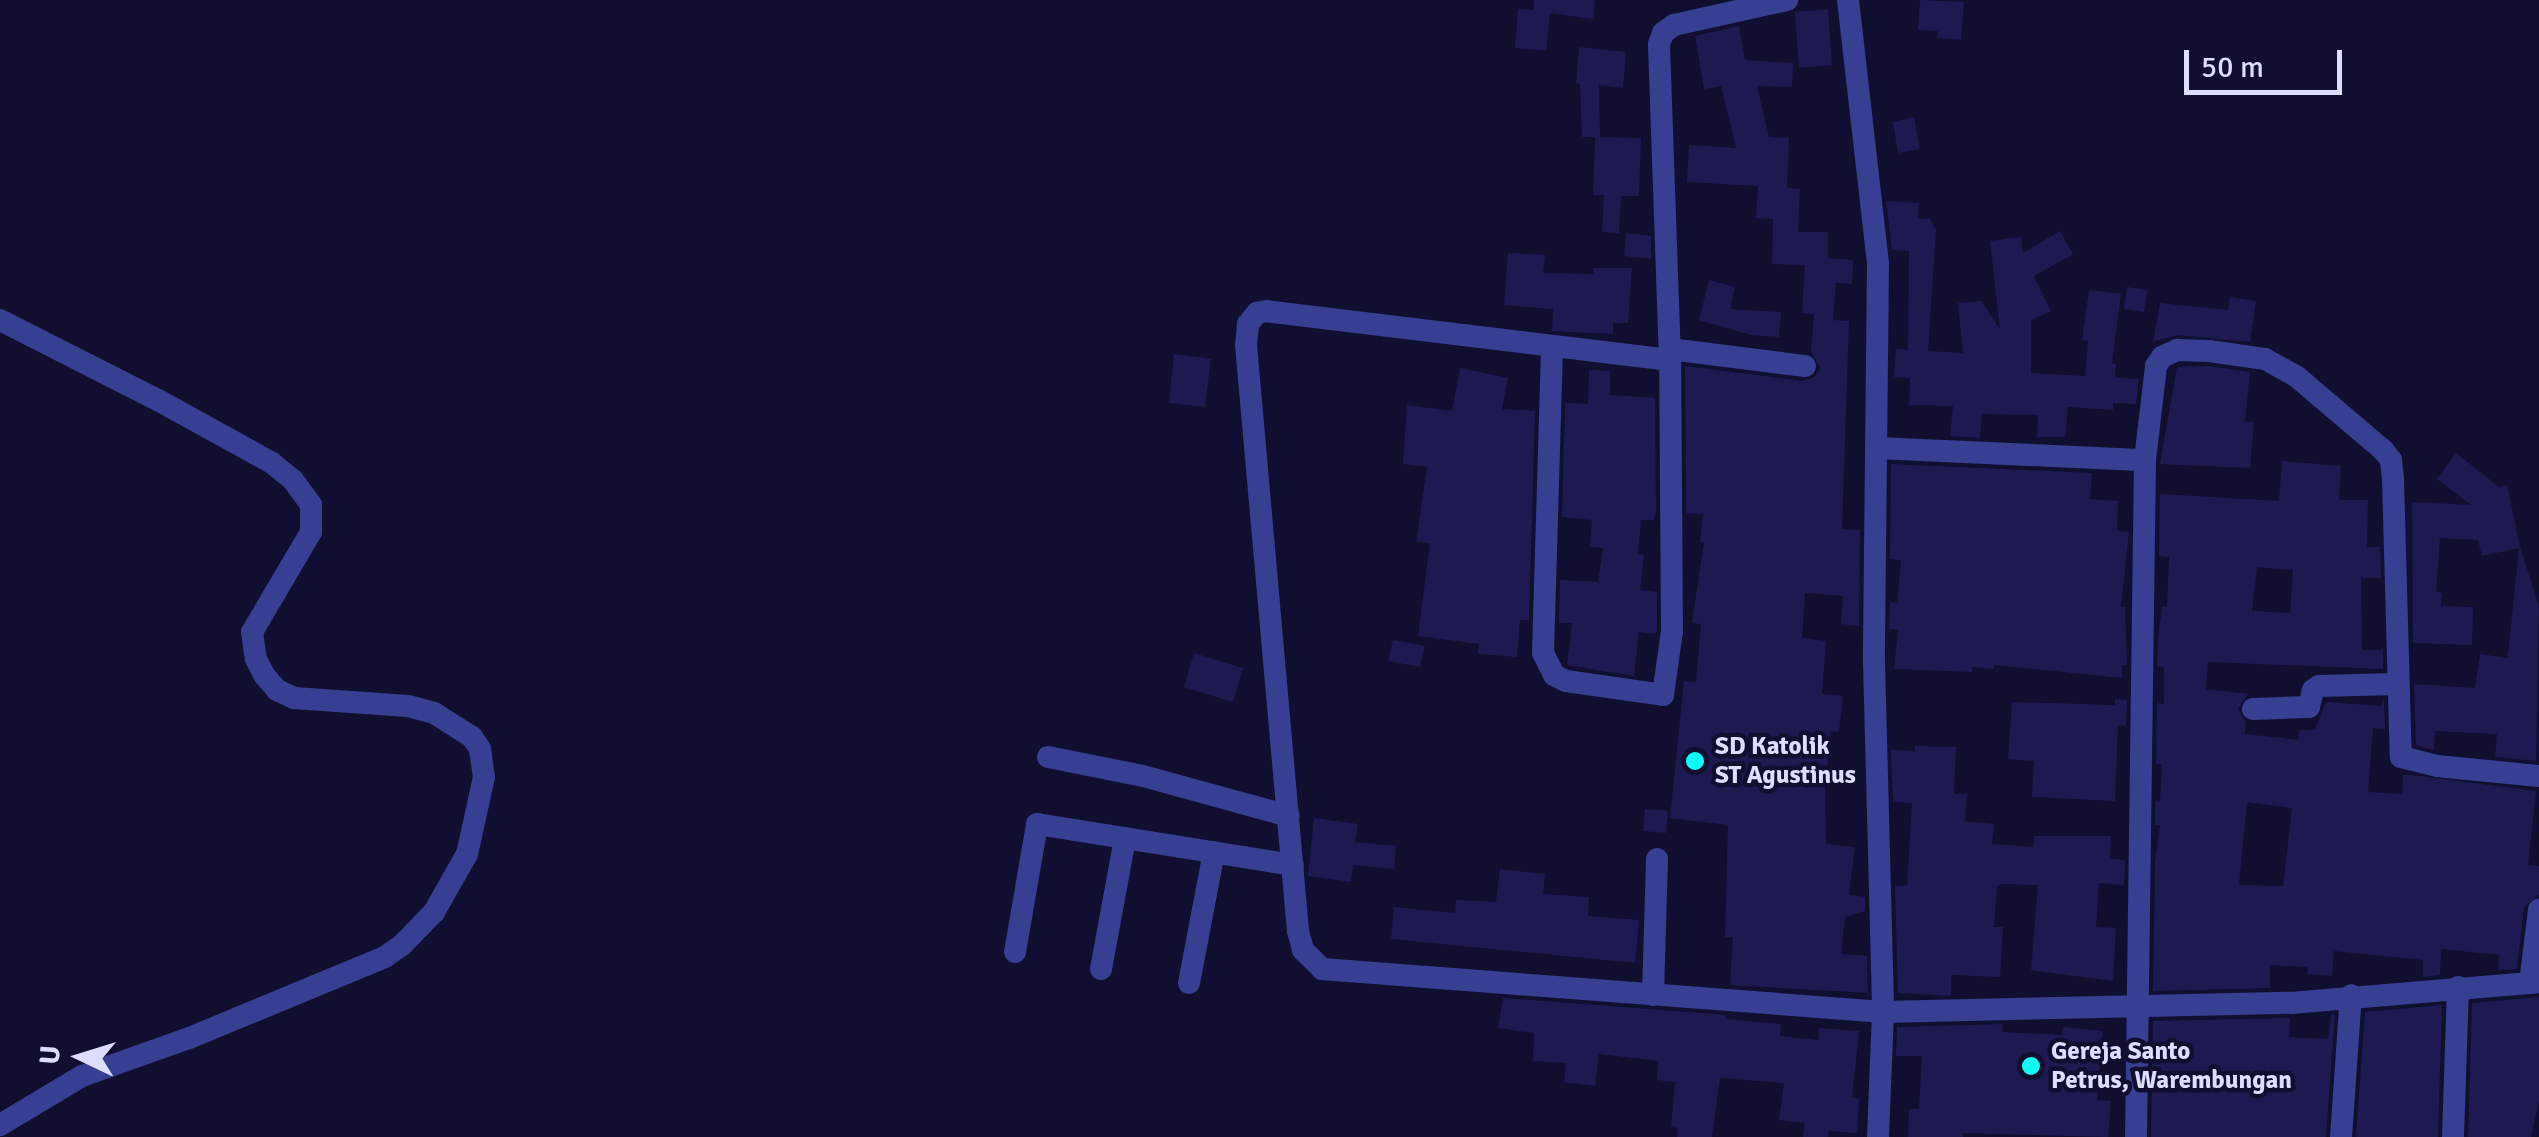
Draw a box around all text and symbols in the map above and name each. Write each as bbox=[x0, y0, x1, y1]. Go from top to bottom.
scale bar bbox=[2189, 30, 2346, 92]
text: 50 m bbox=[2201, 49, 2264, 86]
place label: SD Katolik ST Agustinus bbox=[1715, 732, 1856, 791]
marker: SD Katolik ST Agustinus bbox=[1684, 750, 1706, 772]
north arrow bbox=[30, 1007, 130, 1107]
place label: Gereja Santo Petrus, Warembungan bbox=[2051, 1037, 2292, 1096]
text: U bbox=[32, 1044, 68, 1066]
marker: Gereja Santo Petrus, Warembungan bbox=[2020, 1055, 2042, 1077]

